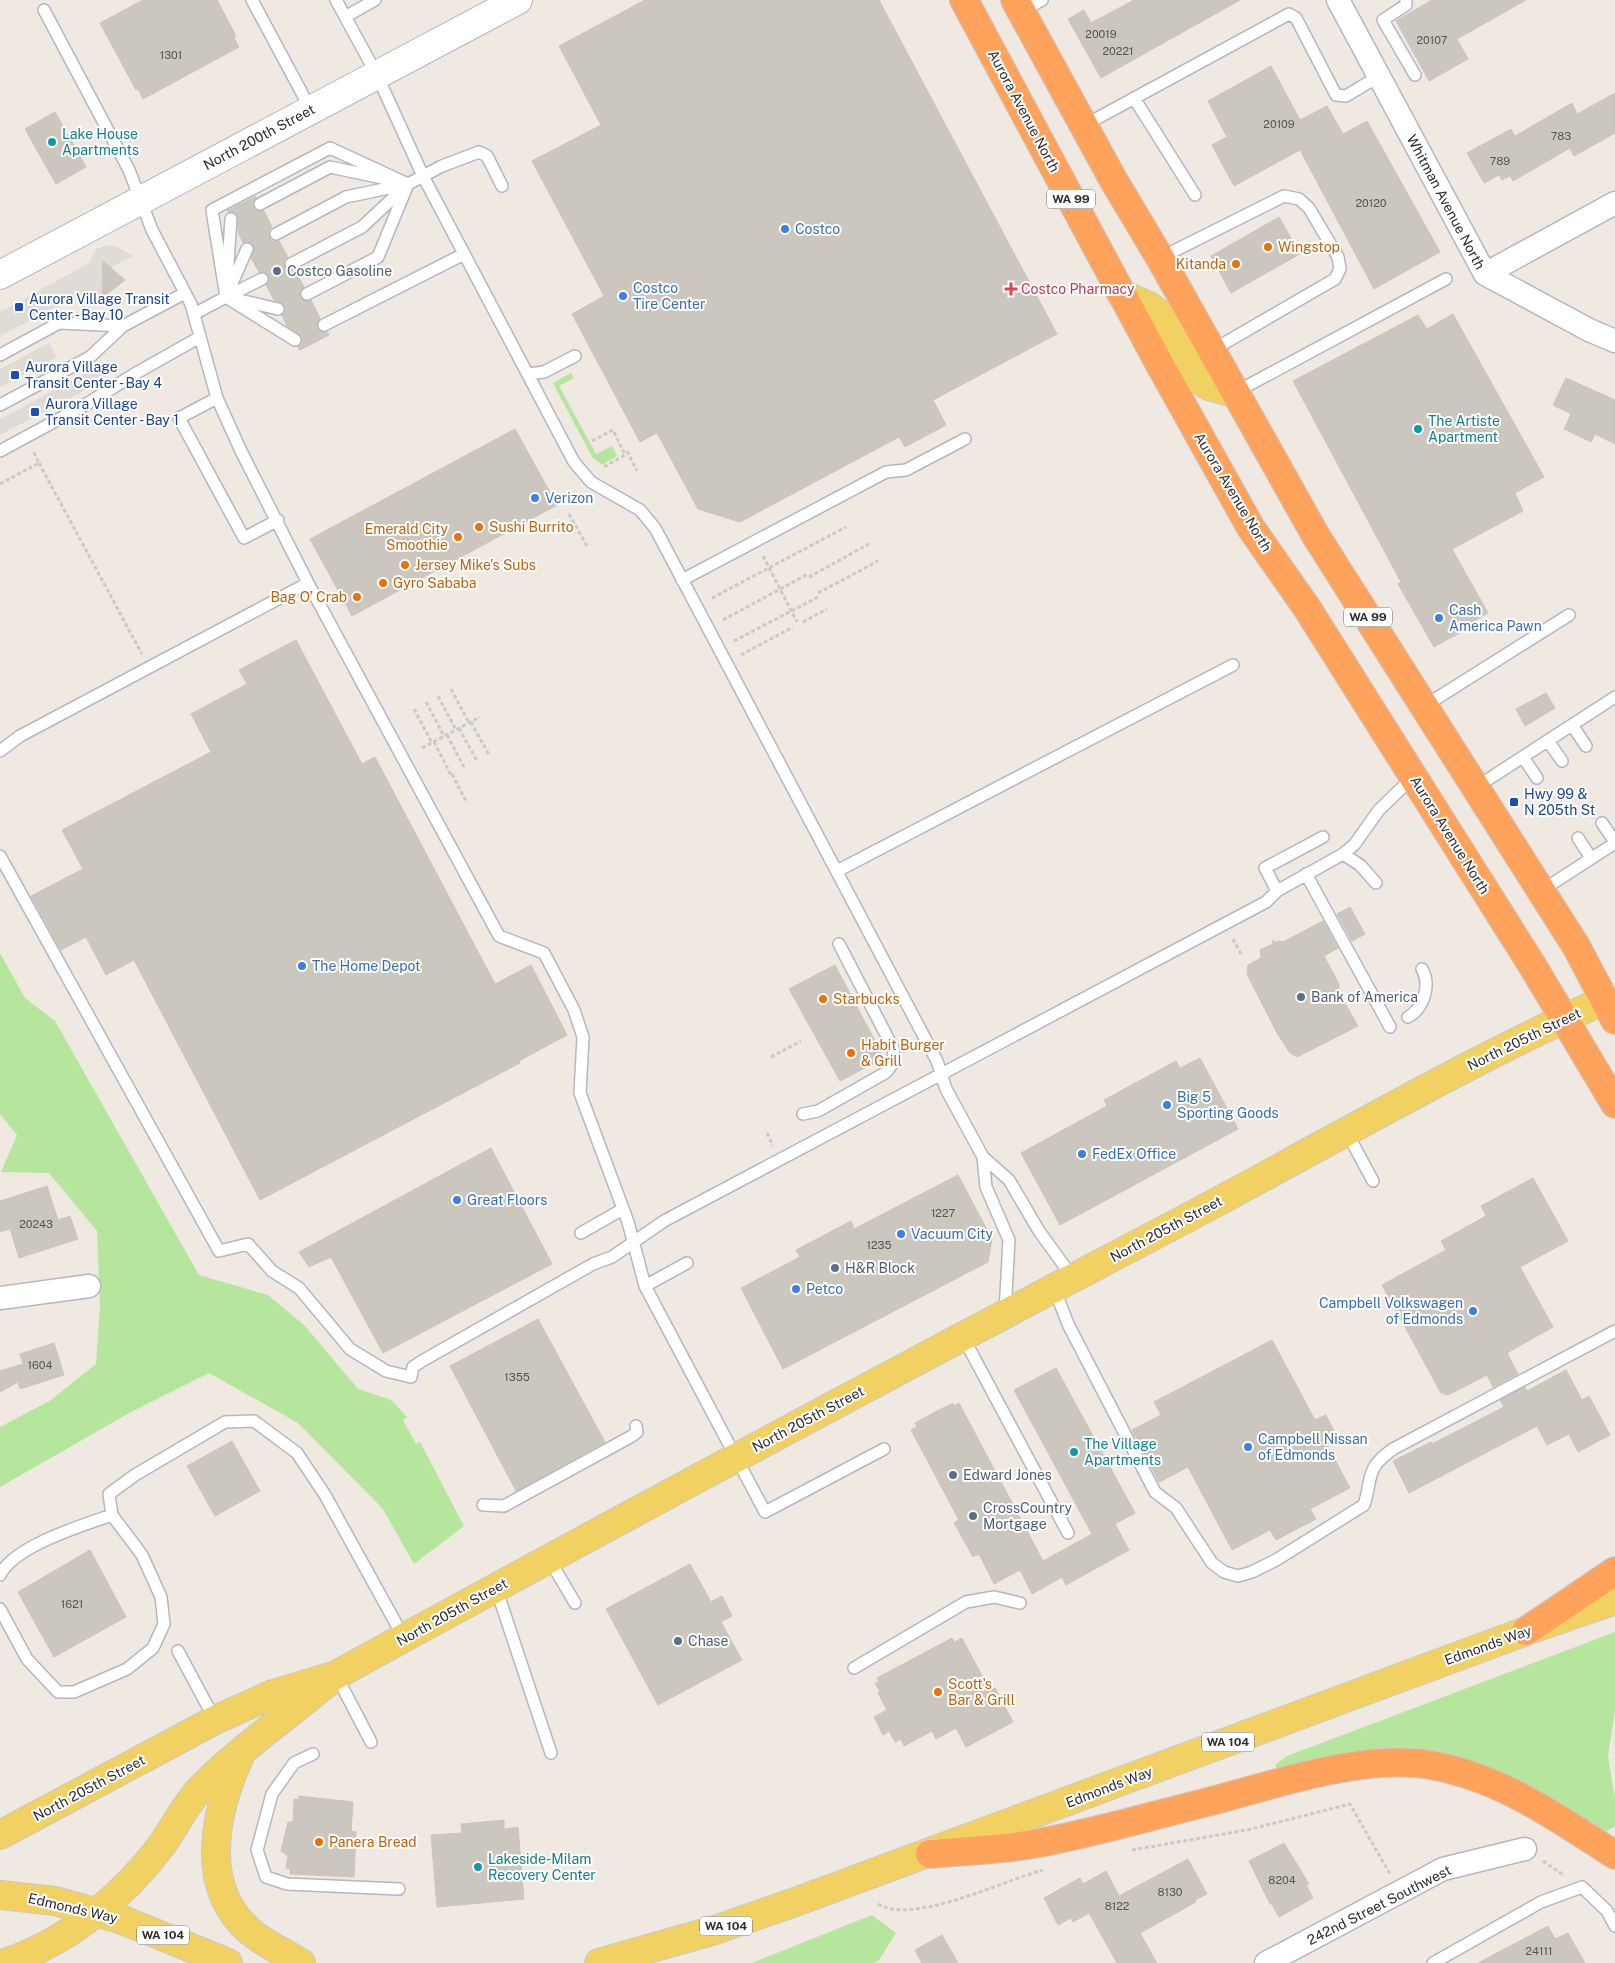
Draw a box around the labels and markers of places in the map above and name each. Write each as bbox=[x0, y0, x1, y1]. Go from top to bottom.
place label: Lake House Apartments bbox=[62, 126, 139, 158]
marker: Lake House Apartments bbox=[46, 136, 58, 148]
place label: Costco bbox=[795, 221, 840, 237]
marker: Costco bbox=[779, 223, 791, 235]
place label: Wingstop bbox=[1278, 239, 1340, 255]
marker: Wingstop bbox=[1262, 241, 1274, 253]
place label: Kitanda bbox=[1176, 256, 1226, 272]
marker: Kitanda bbox=[1230, 258, 1242, 270]
place label: Costco Gasoline bbox=[287, 263, 392, 279]
marker: Costco Gasoline bbox=[271, 265, 283, 277]
place label: Costco Tire Center bbox=[633, 280, 705, 312]
place label: Costco Pharmacy bbox=[1021, 281, 1135, 297]
marker: Costco Pharmacy bbox=[1005, 283, 1017, 295]
marker: Costco Tire Center bbox=[617, 290, 629, 302]
place label: Aurora Village Transit Center - Bay 10 bbox=[29, 291, 170, 323]
marker: Aurora Village Transit Center - Bay 10 bbox=[13, 301, 25, 313]
place label: Aurora Village Transit Center - Bay 4 bbox=[25, 359, 162, 391]
marker: Aurora Village Transit Center - Bay 4 bbox=[9, 369, 21, 381]
place label: Aurora Village Transit Center - Bay 1 bbox=[45, 396, 179, 428]
marker: Aurora Village Transit Center - Bay 1 bbox=[29, 406, 41, 418]
place label: The Artiste Apartment bbox=[1428, 413, 1500, 445]
marker: The Artiste Apartment bbox=[1412, 423, 1424, 435]
place label: Verizon bbox=[545, 490, 593, 506]
marker: Verizon bbox=[529, 492, 541, 504]
place label: Sushi Burrito bbox=[489, 519, 574, 535]
place label: Emerald City Smoothie bbox=[365, 521, 448, 553]
marker: Sushi Burrito bbox=[473, 521, 485, 533]
marker: Emerald City Smoothie bbox=[452, 531, 464, 543]
place label: Jersey Mike's Subs bbox=[415, 557, 536, 573]
marker: Jersey Mike's Subs bbox=[399, 559, 411, 571]
place label: Gyro Sababa bbox=[393, 575, 476, 591]
marker: Gyro Sababa bbox=[377, 577, 389, 589]
place label: Bag O’ Crab bbox=[270, 589, 347, 605]
marker: Bag O’ Crab bbox=[351, 591, 363, 603]
place label: Cash America Pawn bbox=[1449, 602, 1542, 634]
marker: Cash America Pawn bbox=[1433, 612, 1445, 624]
place label: Hwy 99 & N 205th St bbox=[1524, 786, 1595, 818]
marker: Hwy 99 & N 205th St bbox=[1508, 796, 1520, 808]
place label: The Home Depot bbox=[312, 958, 421, 974]
marker: The Home Depot bbox=[296, 960, 308, 972]
place label: Bank of America bbox=[1311, 989, 1418, 1005]
place label: Starbucks bbox=[833, 991, 899, 1007]
marker: Bank of America bbox=[1295, 991, 1307, 1003]
marker: Starbucks bbox=[817, 993, 829, 1005]
place label: Habit Burger & Grill bbox=[861, 1037, 945, 1069]
marker: Habit Burger & Grill bbox=[845, 1047, 857, 1059]
place label: Big 5 Sporting Goods bbox=[1177, 1089, 1279, 1121]
marker: Big 5 Sporting Goods bbox=[1161, 1099, 1173, 1111]
place label: FedEx Office bbox=[1092, 1146, 1176, 1162]
marker: FedEx Office bbox=[1076, 1148, 1088, 1160]
place label: Great Floors bbox=[467, 1192, 547, 1208]
marker: Great Floors bbox=[451, 1194, 463, 1206]
place label: Vacuum City bbox=[911, 1226, 994, 1242]
marker: Vacuum City bbox=[895, 1228, 907, 1240]
place label: H&R Block bbox=[845, 1260, 915, 1276]
marker: H&R Block bbox=[829, 1262, 841, 1274]
place label: Petco bbox=[806, 1281, 843, 1297]
marker: Petco bbox=[790, 1283, 802, 1295]
place label: Campbell Volkswagen of Edmonds bbox=[1319, 1295, 1463, 1327]
marker: Campbell Volkswagen of Edmonds bbox=[1467, 1305, 1479, 1317]
place label: Campbell Nissan of Edmonds bbox=[1258, 1431, 1368, 1463]
place label: The Village Apartments bbox=[1084, 1436, 1161, 1468]
marker: Campbell Nissan of Edmonds bbox=[1242, 1441, 1254, 1453]
marker: The Village Apartments bbox=[1068, 1446, 1080, 1458]
place label: Edward Jones bbox=[963, 1467, 1052, 1483]
marker: Edward Jones bbox=[947, 1469, 959, 1481]
place label: CrossCountry Mortgage bbox=[983, 1500, 1073, 1532]
marker: CrossCountry Mortgage bbox=[967, 1510, 979, 1522]
place label: Chase bbox=[688, 1633, 728, 1649]
marker: Chase bbox=[672, 1635, 684, 1647]
place label: Scott's Bar & Grill bbox=[948, 1676, 1015, 1708]
marker: Scott's Bar & Grill bbox=[932, 1686, 944, 1698]
place label: Panera Bread bbox=[329, 1834, 417, 1850]
marker: Panera Bread bbox=[313, 1836, 325, 1848]
place label: Lakeside-Milam Recovery Center bbox=[488, 1851, 596, 1883]
marker: Lakeside-Milam Recovery Center bbox=[472, 1861, 484, 1873]

